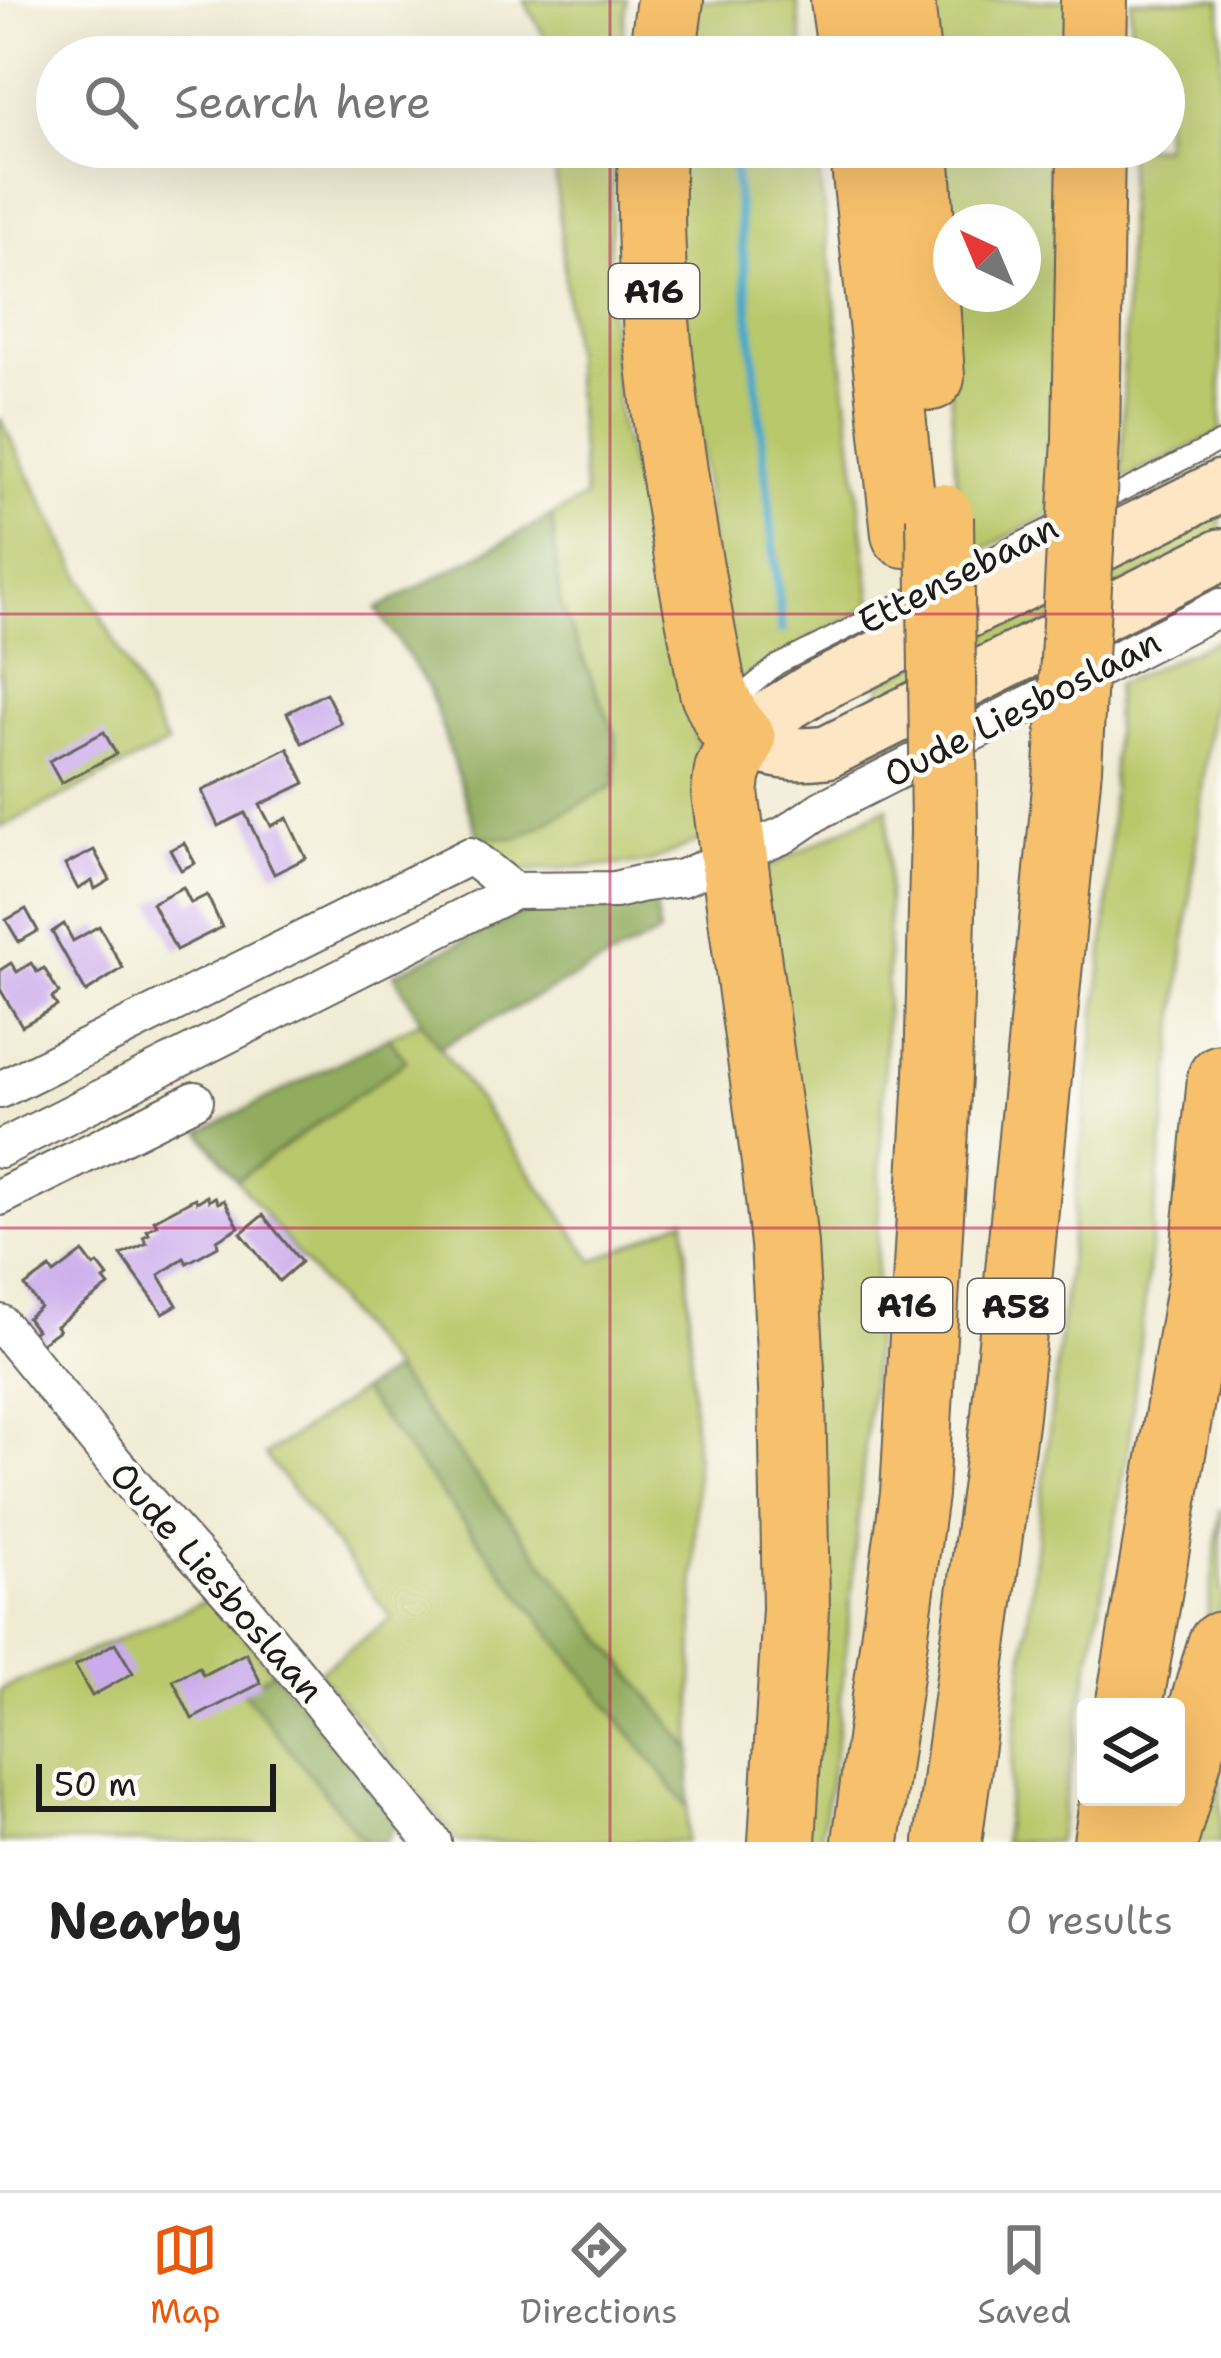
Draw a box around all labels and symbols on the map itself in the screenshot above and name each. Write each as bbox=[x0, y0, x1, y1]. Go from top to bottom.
north arrow bbox=[933, 204, 1041, 312]
road number: A16 bbox=[609, 264, 699, 318]
street label: Ettensebaan bbox=[850, 503, 1066, 645]
street label: Oude Liesboslaan bbox=[875, 617, 1169, 799]
road number: A16 bbox=[862, 1278, 952, 1332]
road number: A58 bbox=[968, 1279, 1064, 1333]
street label: Oude Liesboslaan bbox=[99, 1451, 335, 1713]
scale bar bbox=[36, 1758, 276, 1811]

